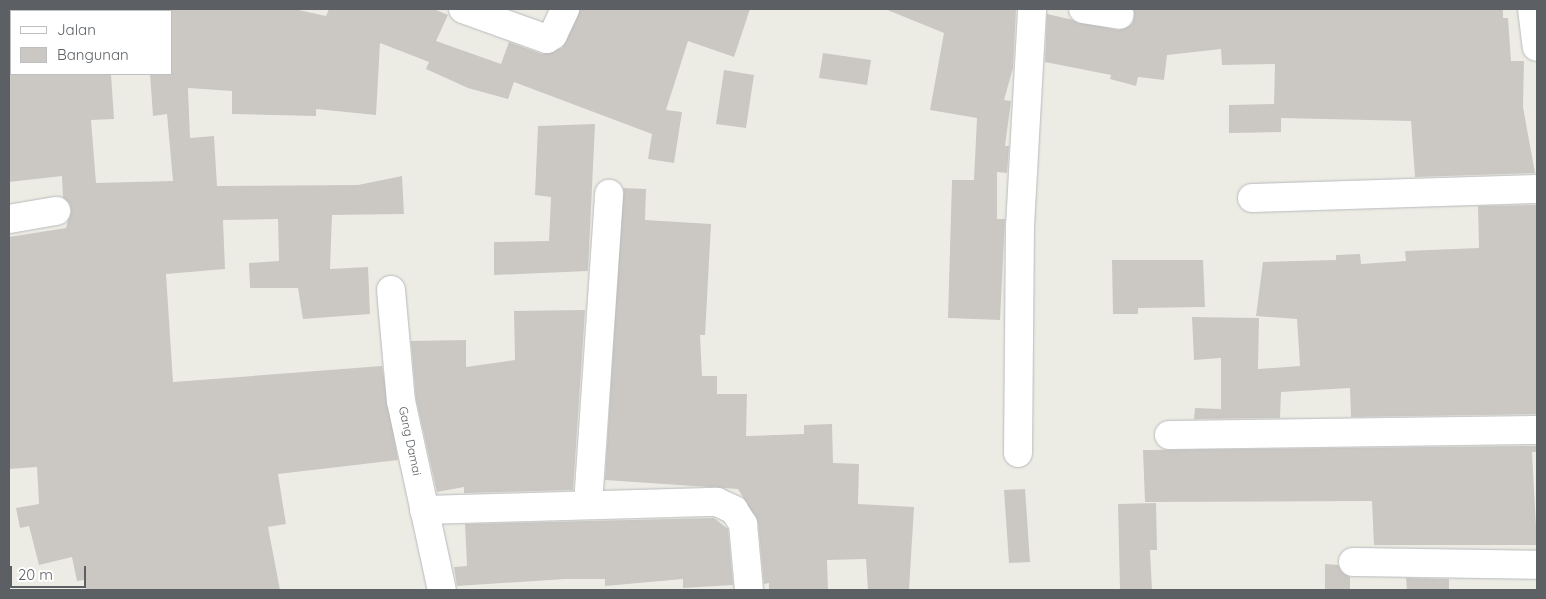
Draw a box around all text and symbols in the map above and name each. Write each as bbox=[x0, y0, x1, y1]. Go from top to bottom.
legend bbox=[10, 10, 172, 75]
text: Jalan bbox=[57, 20, 96, 39]
text: Bangunan bbox=[57, 45, 129, 64]
street label: Gang Damai bbox=[396, 405, 424, 477]
scale bar bbox=[12, 556, 89, 588]
text: 20 m bbox=[18, 565, 53, 584]

